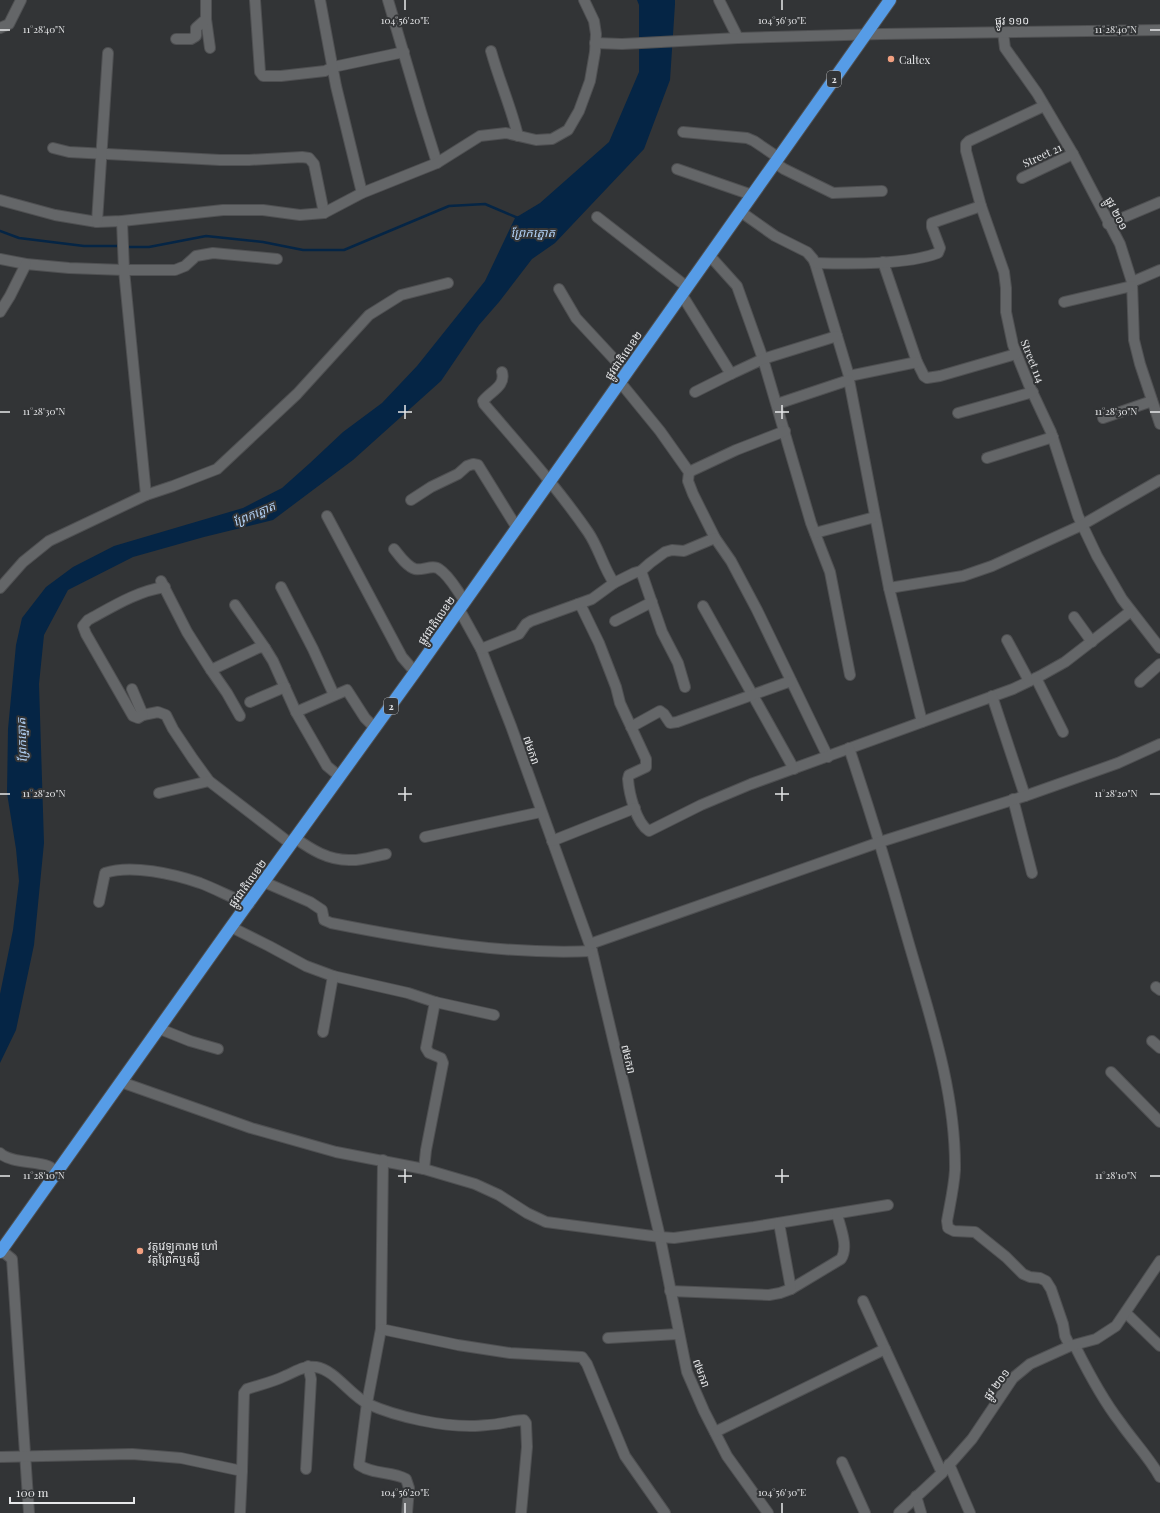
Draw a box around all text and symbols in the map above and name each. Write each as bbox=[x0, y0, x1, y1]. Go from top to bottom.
street label: ផ្លូវ ១១០ bbox=[995, 12, 1029, 31]
text: 104°56'20"E bbox=[381, 13, 429, 27]
text: 104°56'30"E bbox=[758, 13, 806, 27]
text: 11°28'40"N bbox=[23, 22, 65, 36]
text: 11°28'40"N bbox=[1095, 22, 1137, 36]
place label: Caltex bbox=[899, 52, 930, 67]
marker: Caltex bbox=[886, 54, 896, 64]
road number: 2 bbox=[827, 71, 841, 87]
street label: Street 21 bbox=[1020, 139, 1064, 171]
street label: ផ្លូវ ២០១ bbox=[1099, 194, 1132, 234]
water label: ព្រែកត្នោត bbox=[511, 224, 557, 240]
street label: ផ្លូវជាតិលេខ២ bbox=[601, 328, 648, 384]
street label: Street 114 bbox=[1017, 337, 1049, 385]
text: 11°28'30"N bbox=[23, 404, 65, 418]
text: 11°28'30"N bbox=[1095, 404, 1137, 418]
water label: ព្រែកត្នោត bbox=[230, 496, 279, 529]
street label: ផ្លូវជាតិលេខ២ bbox=[414, 593, 461, 649]
road number: 2 bbox=[384, 698, 398, 714]
water label: ព្រែកត្នោត bbox=[12, 716, 30, 762]
street label: ៧មករា bbox=[520, 734, 544, 766]
text: 11°28'20"N bbox=[23, 786, 65, 800]
text: 11°28'20"N bbox=[1095, 786, 1137, 800]
street label: ផ្លូវជាតិលេខ២ bbox=[224, 856, 272, 912]
street label: ៧មករា bbox=[618, 1043, 640, 1075]
text: 11°28'10"N bbox=[23, 1168, 65, 1182]
text: 11°28'10"N bbox=[1095, 1168, 1137, 1182]
place label: វត្តវេឡុការាម ហៅ វត្តព្រែកឬស្សី bbox=[148, 1238, 218, 1266]
marker: វត្តវេឡុការាម ហៅ វត្តព្រែកឬស្សី bbox=[135, 1246, 145, 1256]
street label: ៧មករា bbox=[690, 1357, 714, 1389]
street label: ផ្លូវ ២០១ bbox=[979, 1365, 1015, 1405]
scale bar bbox=[10, 1479, 134, 1505]
text: 100 m bbox=[16, 1484, 49, 1500]
text: 104°56'20"E bbox=[381, 1485, 429, 1499]
text: 104°56'30"E bbox=[758, 1485, 806, 1499]

